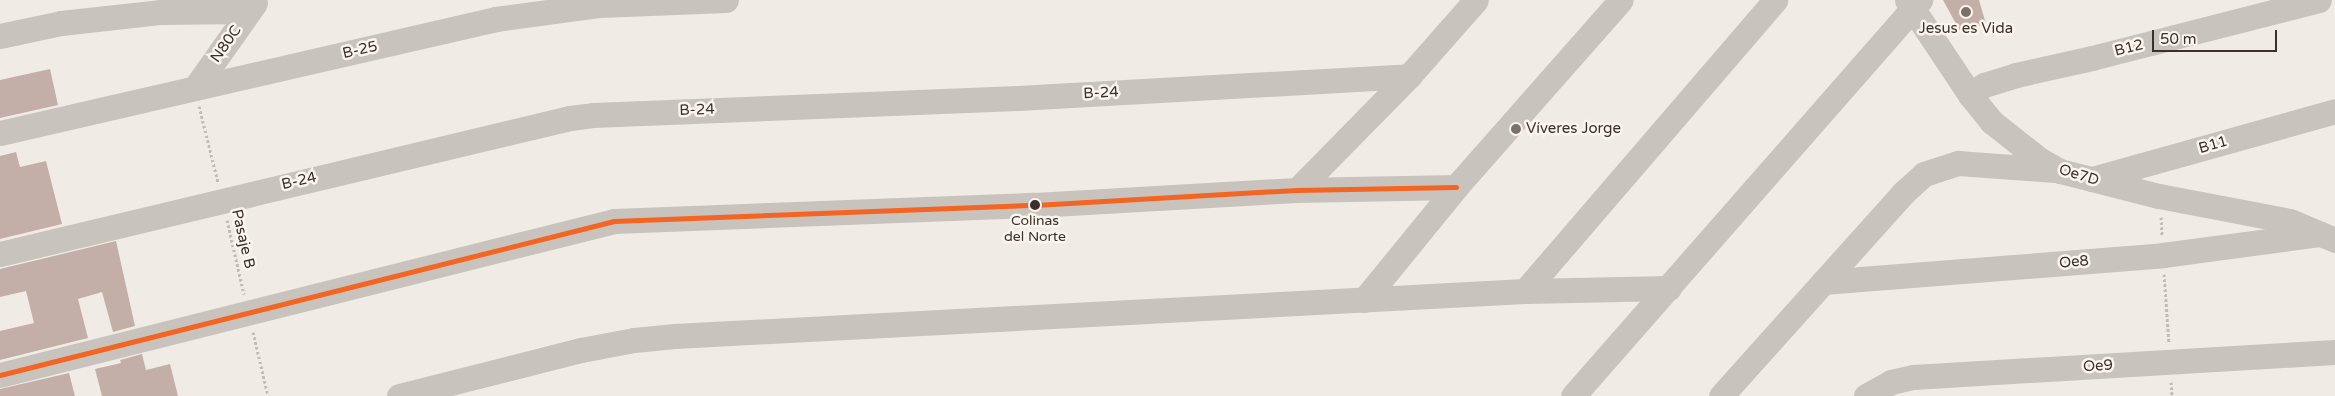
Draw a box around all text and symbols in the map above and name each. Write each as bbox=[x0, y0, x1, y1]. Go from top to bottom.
marker: Jesus es Vida bbox=[1960, 6, 1972, 18]
place label: Jesus es Vida bbox=[1919, 20, 2013, 38]
scale bar bbox=[2155, 20, 2280, 52]
street label: N80C bbox=[207, 22, 245, 66]
text: 50 m bbox=[2160, 30, 2197, 48]
street label: B12 bbox=[2113, 36, 2145, 60]
street label: B-25 bbox=[341, 37, 379, 63]
street label: B-24 bbox=[1083, 83, 1119, 103]
street label: B-24 bbox=[679, 100, 715, 120]
place label: Víveres Jorge bbox=[1526, 120, 1621, 138]
marker: Víveres Jorge bbox=[1510, 123, 1522, 135]
street label: B11 bbox=[2196, 132, 2230, 158]
street label: Oe7D bbox=[2057, 160, 2101, 190]
street label: B-24 bbox=[280, 168, 318, 194]
marker: Colinas del Norte bbox=[1030, 200, 1040, 210]
street label: Pasaje B bbox=[227, 208, 259, 270]
place label: Colinas del Norte bbox=[1004, 213, 1066, 246]
street label: Oe8 bbox=[2058, 252, 2090, 272]
street label: Oe9 bbox=[2083, 356, 2113, 376]

